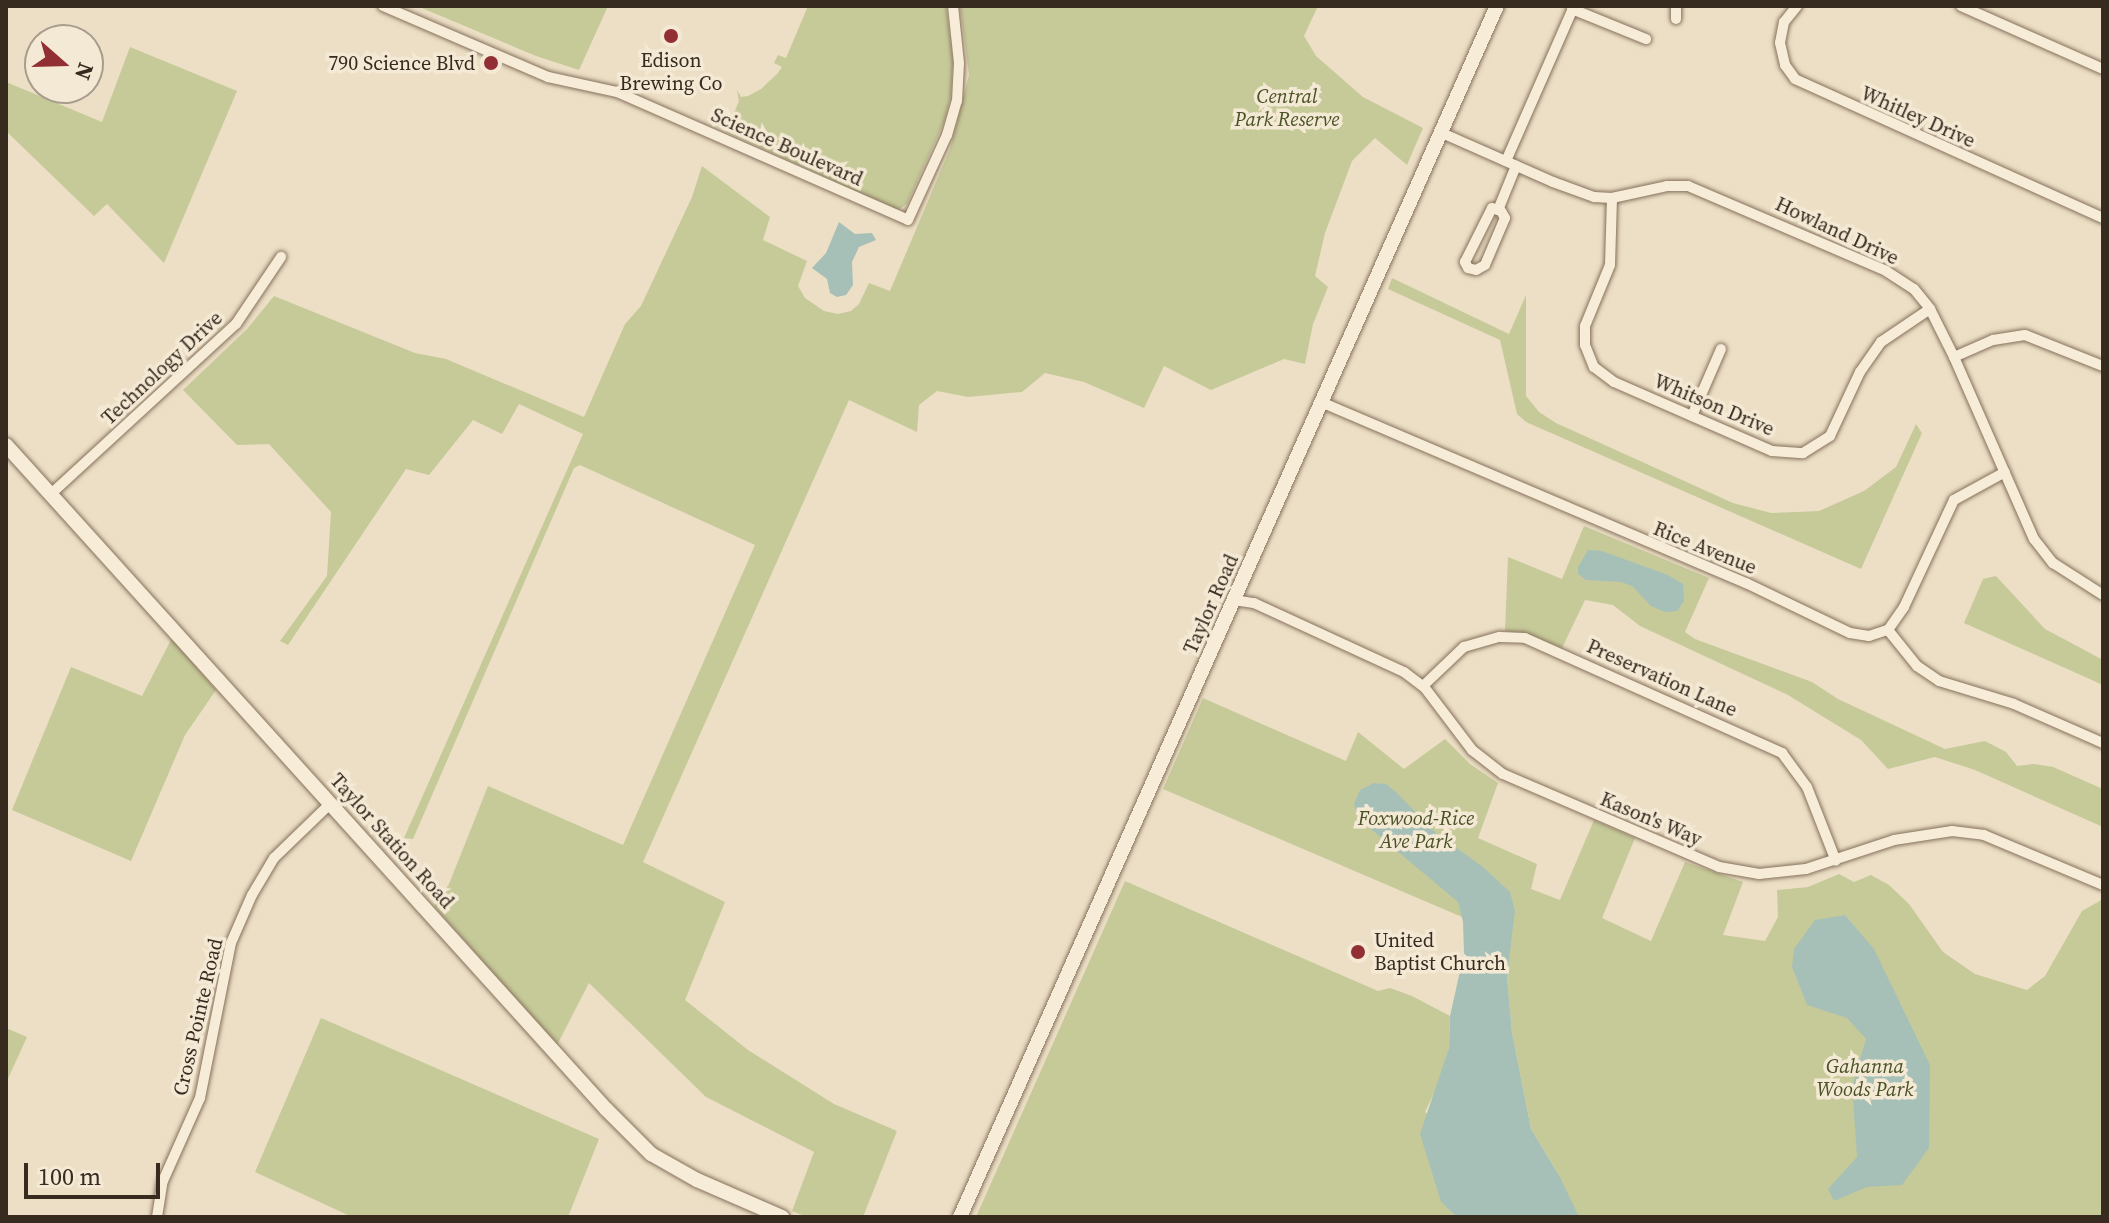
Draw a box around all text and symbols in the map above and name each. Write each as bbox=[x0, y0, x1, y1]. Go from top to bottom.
north arrow bbox=[24, 24, 104, 104]
marker: Edison Brewing Co bbox=[662, 27, 680, 45]
place label: Edison Brewing Co bbox=[620, 48, 722, 95]
place label: 790 Science Blvd bbox=[328, 51, 475, 75]
marker: 790 Science Blvd bbox=[482, 54, 500, 72]
text: N bbox=[68, 59, 102, 84]
street label: Whitley Drive bbox=[1857, 81, 1979, 153]
park label: Central Park Reserve bbox=[1235, 84, 1339, 131]
street label: Science Boulevard bbox=[708, 103, 866, 191]
street label: Howland Drive bbox=[1771, 192, 1903, 270]
street label: Technology Drive bbox=[97, 306, 227, 430]
street label: Whitson Drive bbox=[1650, 369, 1778, 441]
street label: Rice Avenue bbox=[1650, 516, 1760, 580]
street label: Taylor Road bbox=[1178, 550, 1244, 658]
street label: Preservation Lane bbox=[1583, 634, 1741, 722]
street label: Taylor Station Road bbox=[325, 769, 459, 913]
street label: Kason's Way bbox=[1596, 787, 1706, 851]
park label: Foxwood-Rice Ave Park bbox=[1358, 806, 1474, 853]
place label: United Baptist Church bbox=[1374, 928, 1506, 975]
street label: Cross Pointe Road bbox=[168, 936, 228, 1098]
marker: United Baptist Church bbox=[1349, 943, 1367, 961]
park label: Gahanna Woods Park bbox=[1817, 1054, 1913, 1101]
scale bar bbox=[28, 1147, 164, 1197]
text: 100 m bbox=[38, 1160, 101, 1193]

